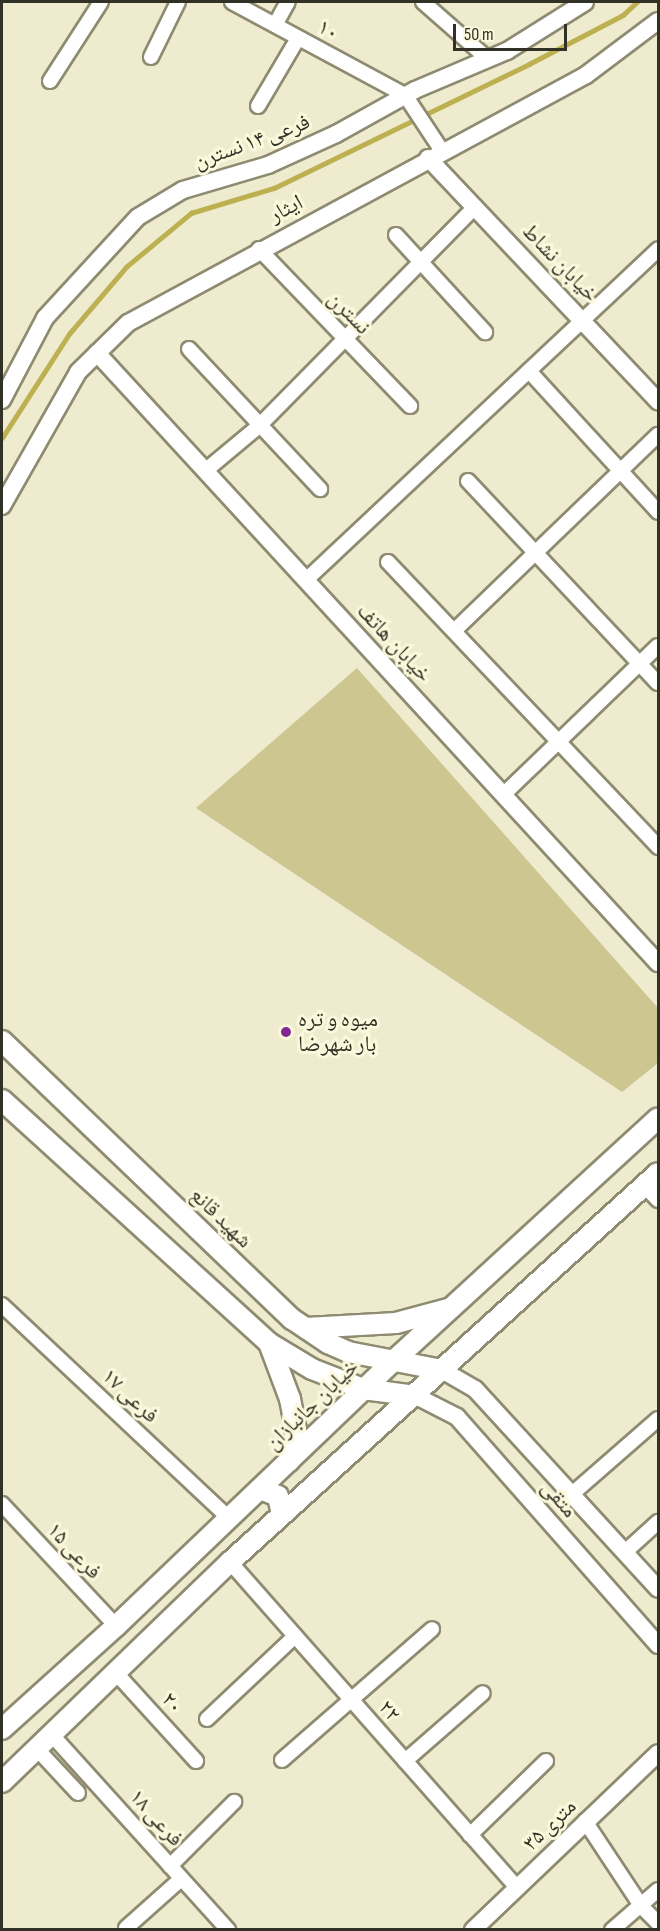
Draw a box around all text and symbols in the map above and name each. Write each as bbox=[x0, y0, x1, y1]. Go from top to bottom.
scale bar bbox=[456, 12, 570, 50]
street label: ۱۰ bbox=[313, 14, 343, 46]
text: 50 m bbox=[464, 24, 494, 45]
street label: فرعی ۱۴ نسترن bbox=[190, 109, 314, 175]
street label: ایثار bbox=[264, 189, 308, 229]
street label: خیابان نشاط bbox=[516, 218, 604, 308]
street label: نسترن bbox=[322, 286, 376, 340]
street label: خیابان هاتف bbox=[351, 598, 437, 688]
place label: میوه و تره بار شهرضا bbox=[298, 1006, 378, 1058]
marker: میوه و تره بار شهرضا bbox=[279, 1025, 293, 1039]
street label: شهید قانع bbox=[184, 1182, 258, 1254]
street label: خیابان جانبازان bbox=[260, 1354, 364, 1456]
street label: فرعی ۱۷ bbox=[96, 1363, 164, 1429]
street label: متقی bbox=[535, 1475, 583, 1523]
street label: فرعی ۱۵ bbox=[41, 1517, 107, 1585]
street label: ۲۰ bbox=[156, 1687, 188, 1719]
street label: ۲۲ bbox=[373, 1695, 405, 1727]
street label: فرعی ۱۸ bbox=[124, 1784, 188, 1852]
street label: ۳۵ متری bbox=[518, 1793, 582, 1857]

